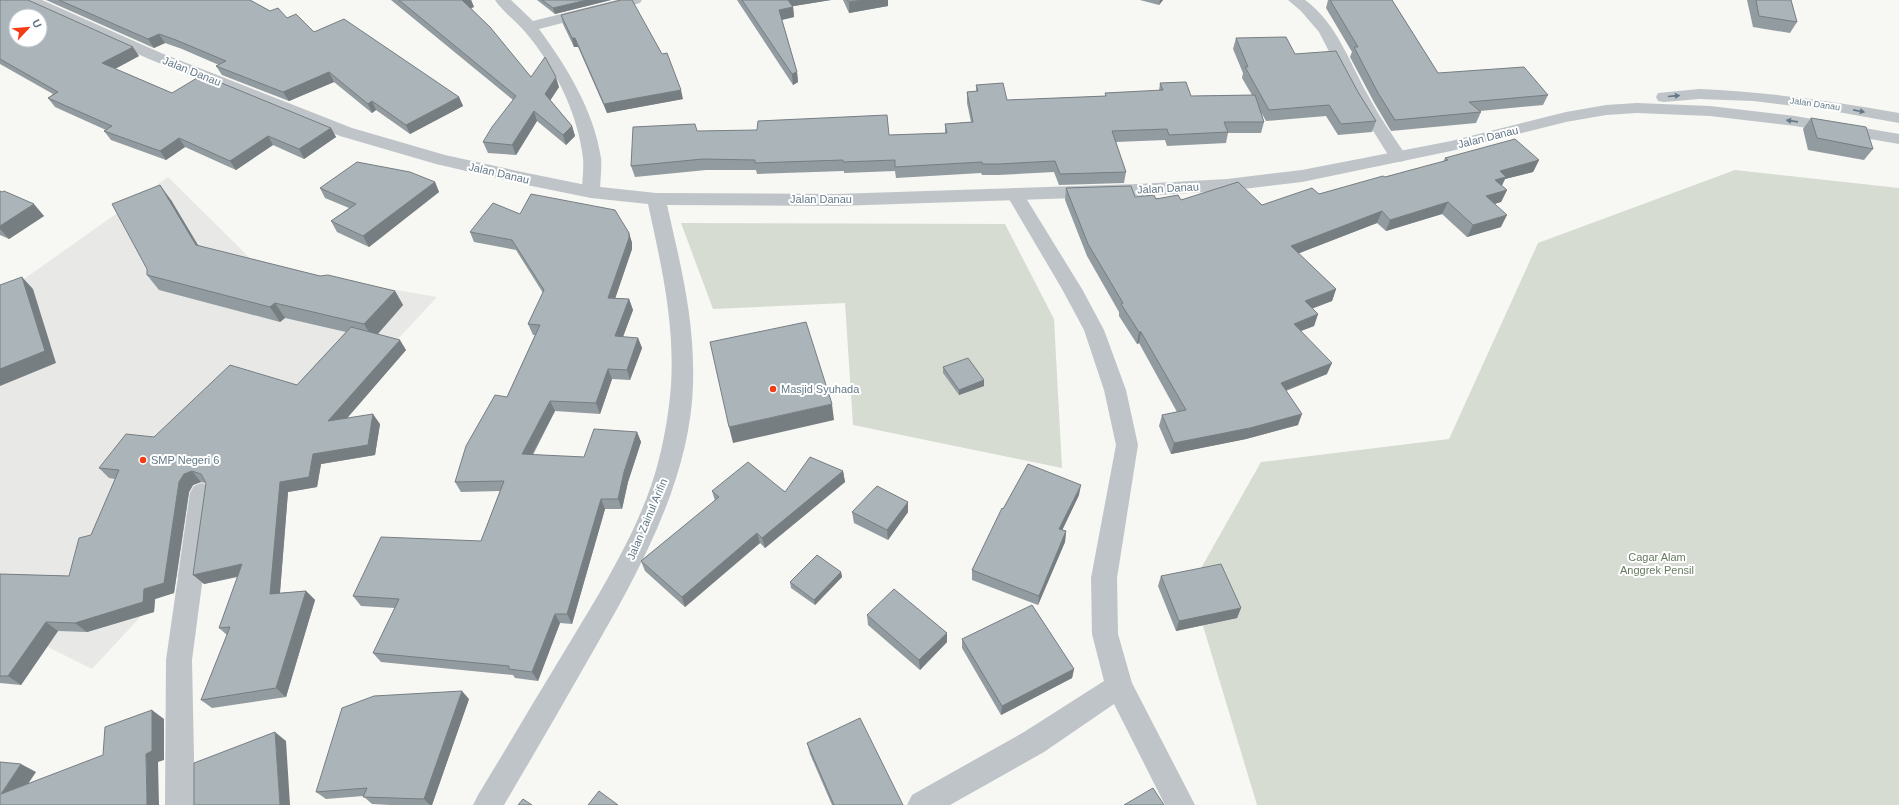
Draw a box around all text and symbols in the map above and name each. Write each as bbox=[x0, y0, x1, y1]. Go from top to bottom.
north arrow bbox=[8, 8, 48, 48]
text: U bbox=[30, 17, 44, 30]
street label: Jalan Danau bbox=[161, 54, 223, 88]
one-way arrow bbox=[1668, 92, 1680, 99]
street label: Jalan Danau bbox=[1789, 96, 1841, 112]
one-way arrow bbox=[1853, 108, 1865, 114]
one-way arrow bbox=[1785, 118, 1798, 124]
street label: Jalan Danau bbox=[1457, 124, 1519, 150]
street label: Jalan Danau bbox=[468, 160, 530, 186]
street label: Jalan Danau bbox=[1137, 180, 1199, 196]
street label: Jalan Danau bbox=[790, 193, 852, 205]
place label: Masjid Syuhada bbox=[781, 383, 860, 395]
marker: Masjid Syuhada bbox=[768, 384, 778, 394]
place label: SMP Negeri 6 bbox=[151, 454, 219, 466]
marker: SMP Negeri 6 bbox=[138, 455, 148, 465]
street label: Jalan Zainul Arifin bbox=[625, 477, 669, 561]
park label: Cagar Alam Anggrek Pensil bbox=[1620, 551, 1694, 576]

